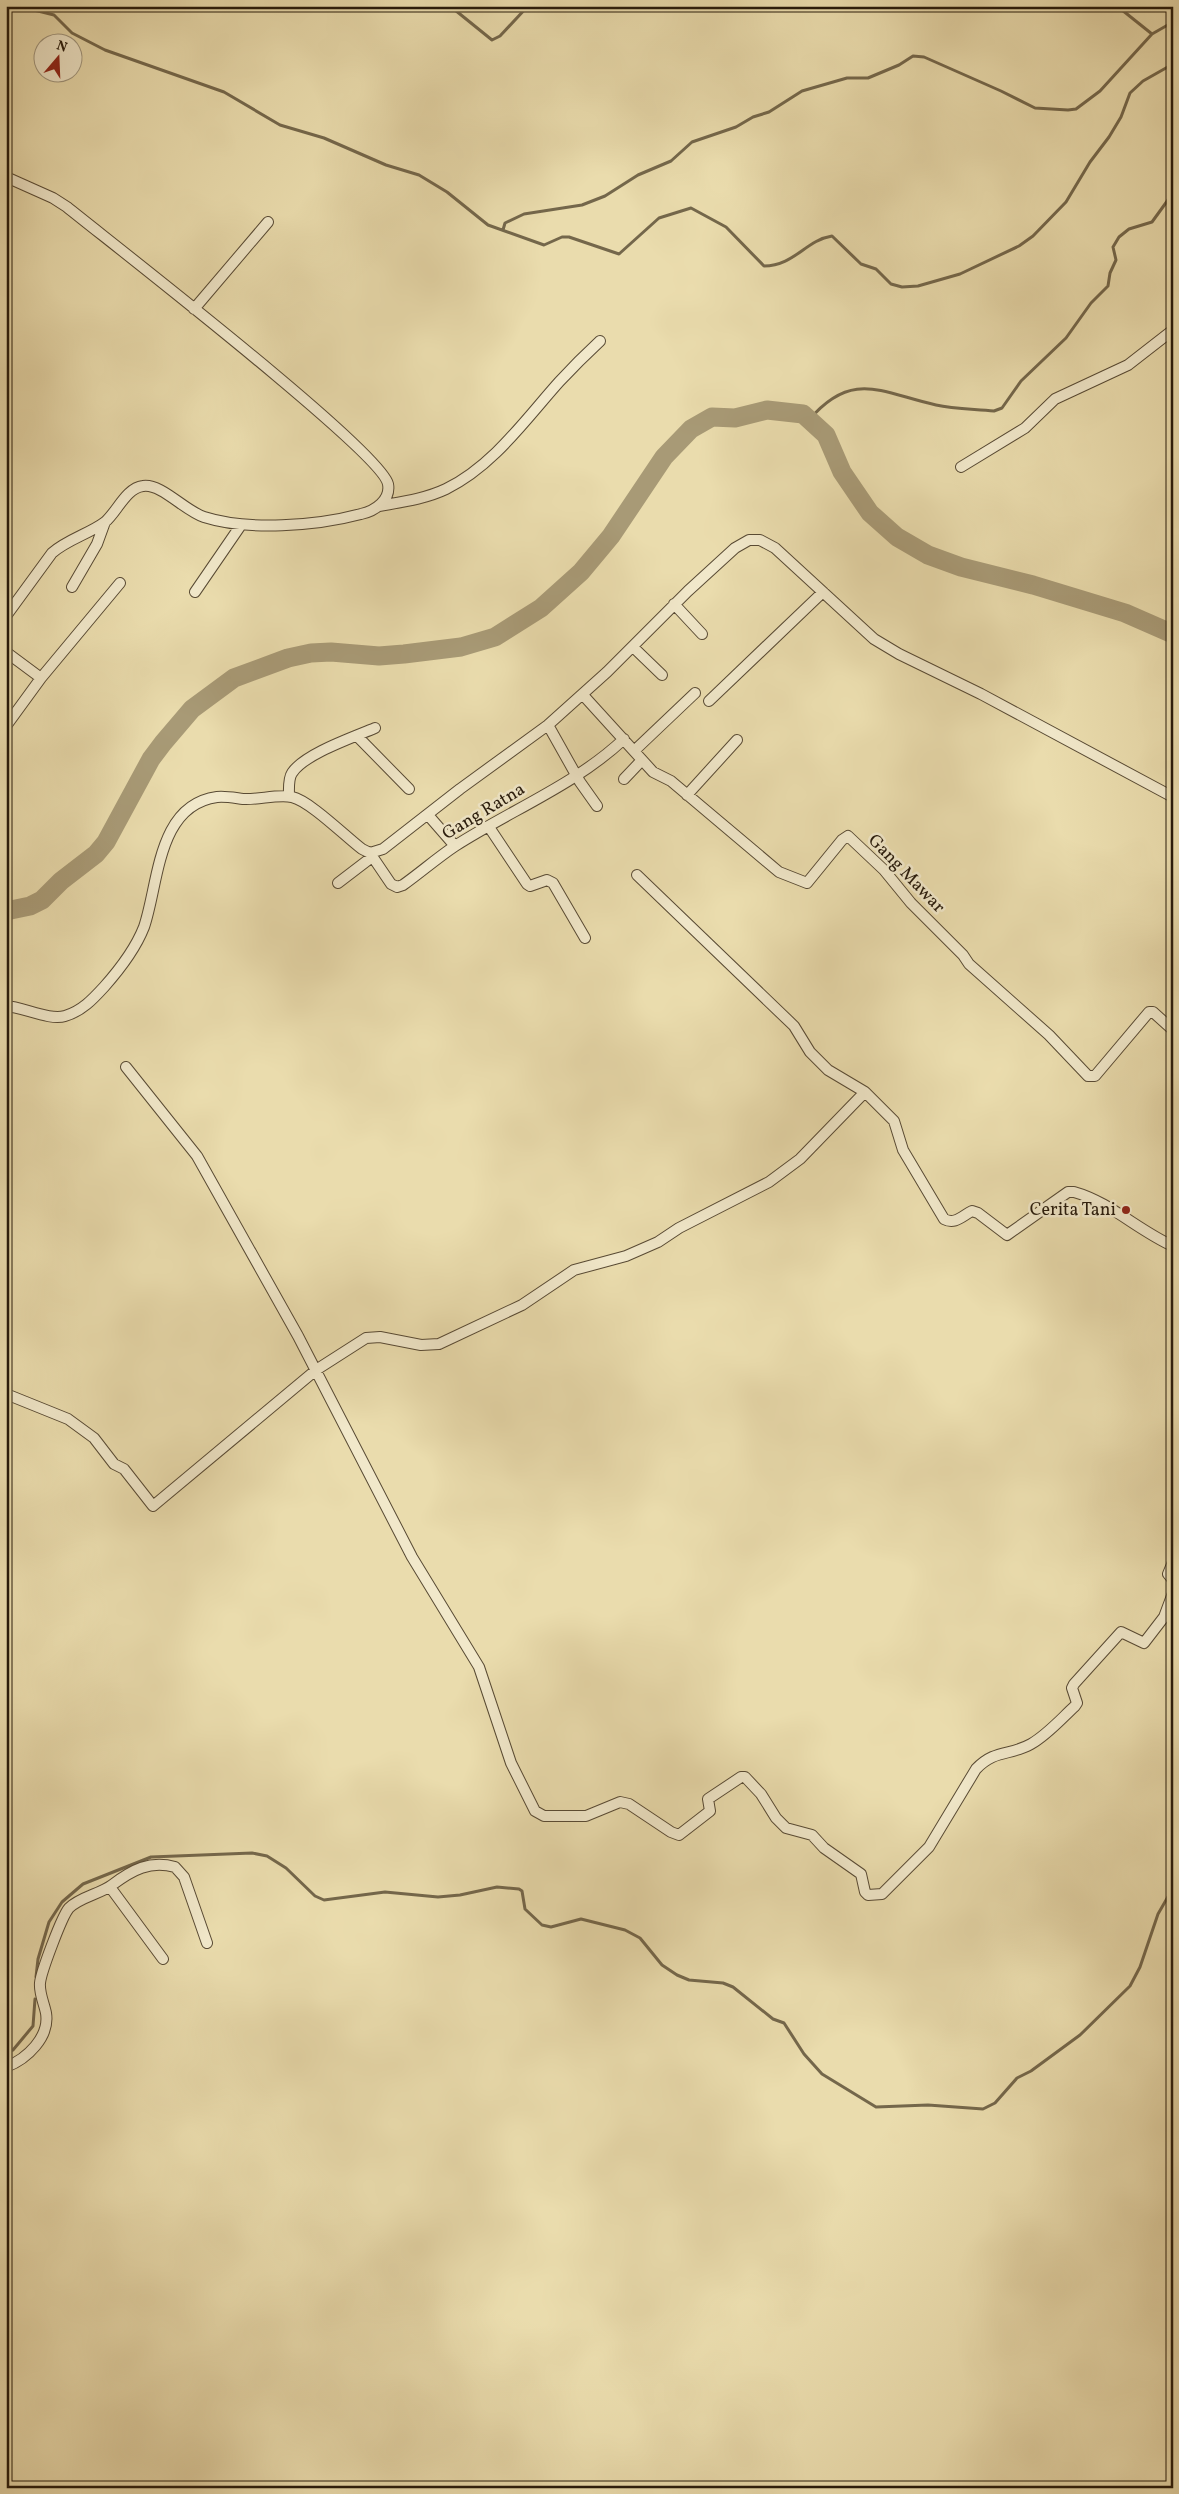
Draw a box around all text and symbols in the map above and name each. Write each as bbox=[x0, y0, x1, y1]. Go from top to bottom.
north arrow bbox=[32, 32, 82, 82]
text: N bbox=[54, 36, 70, 58]
street label: Gang Ratna bbox=[438, 777, 530, 847]
street label: Gang Mawar bbox=[862, 829, 950, 919]
place label: Cerita Tani bbox=[1030, 1198, 1116, 1223]
marker: Cerita Tani bbox=[1120, 1204, 1132, 1216]

